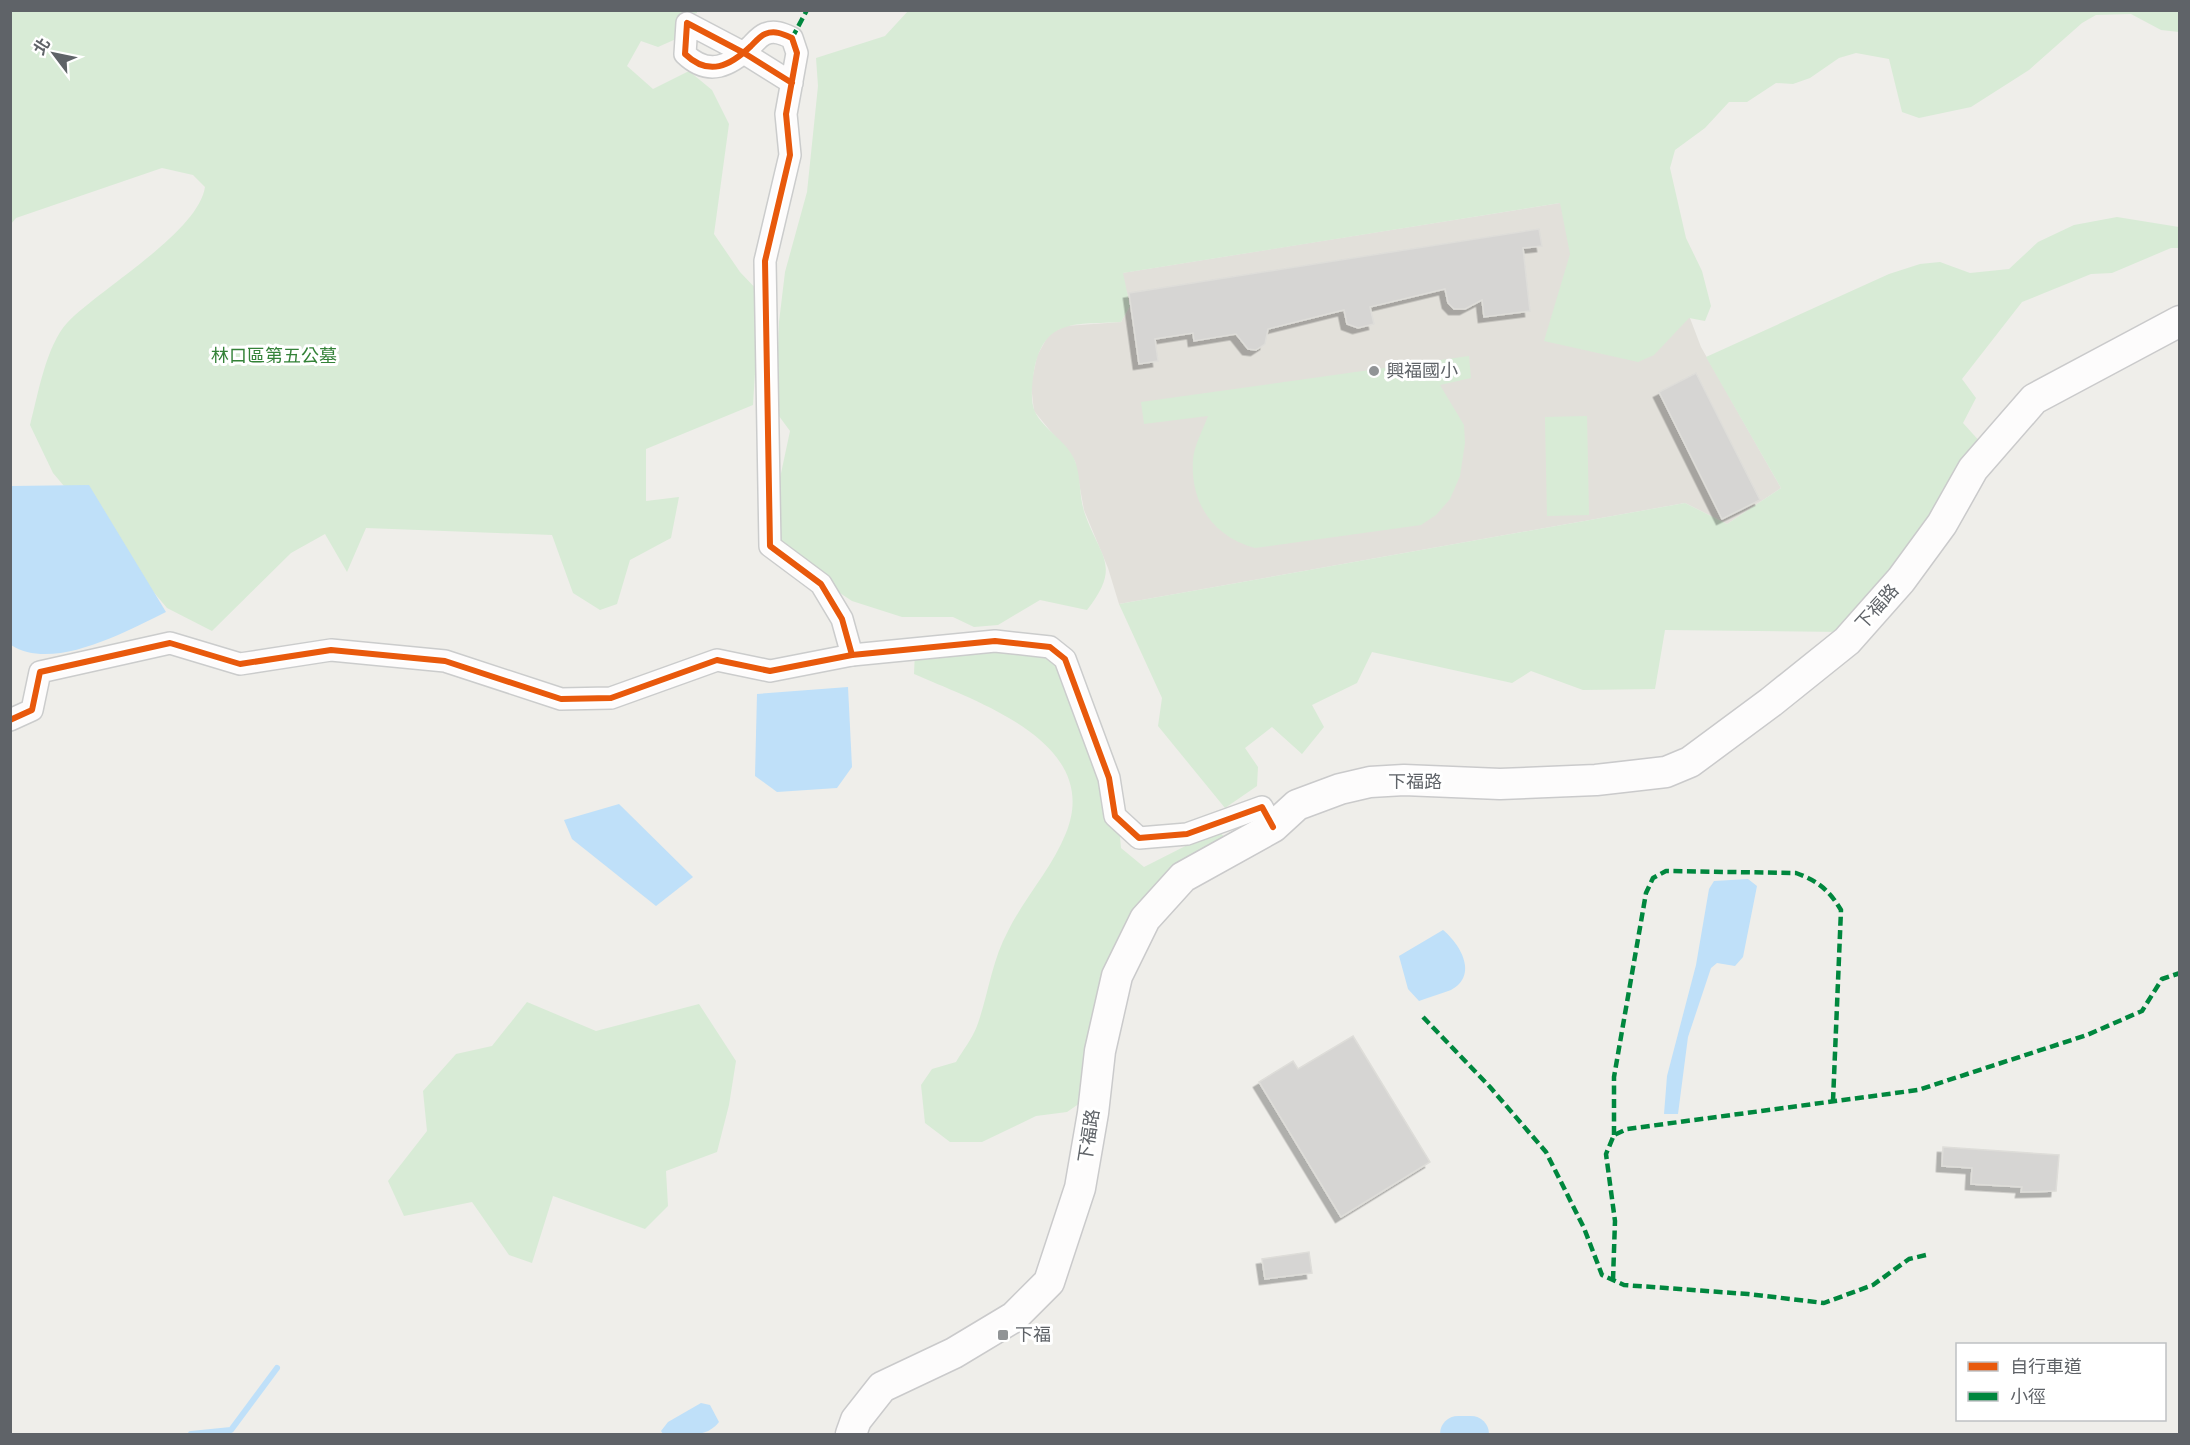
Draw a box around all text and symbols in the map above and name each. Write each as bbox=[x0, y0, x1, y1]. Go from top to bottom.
north arrow bbox=[24, 24, 84, 84]
text: 北 bbox=[29, 34, 56, 59]
park label: 林口區第五公墓 bbox=[211, 344, 337, 368]
place label: 興福國小 bbox=[1386, 359, 1458, 383]
marker: 興福國小 bbox=[1367, 364, 1381, 378]
street label: 下福路 bbox=[1850, 579, 1904, 635]
street label: 下福路 bbox=[1388, 770, 1442, 794]
street label: 下福路 bbox=[1073, 1107, 1105, 1165]
place label: 下福 bbox=[1015, 1323, 1051, 1347]
marker: 下福 bbox=[996, 1328, 1010, 1342]
legend bbox=[1956, 1343, 2166, 1421]
text: 自行車道 bbox=[2010, 1355, 2082, 1379]
text: 小徑 bbox=[2010, 1385, 2046, 1409]

